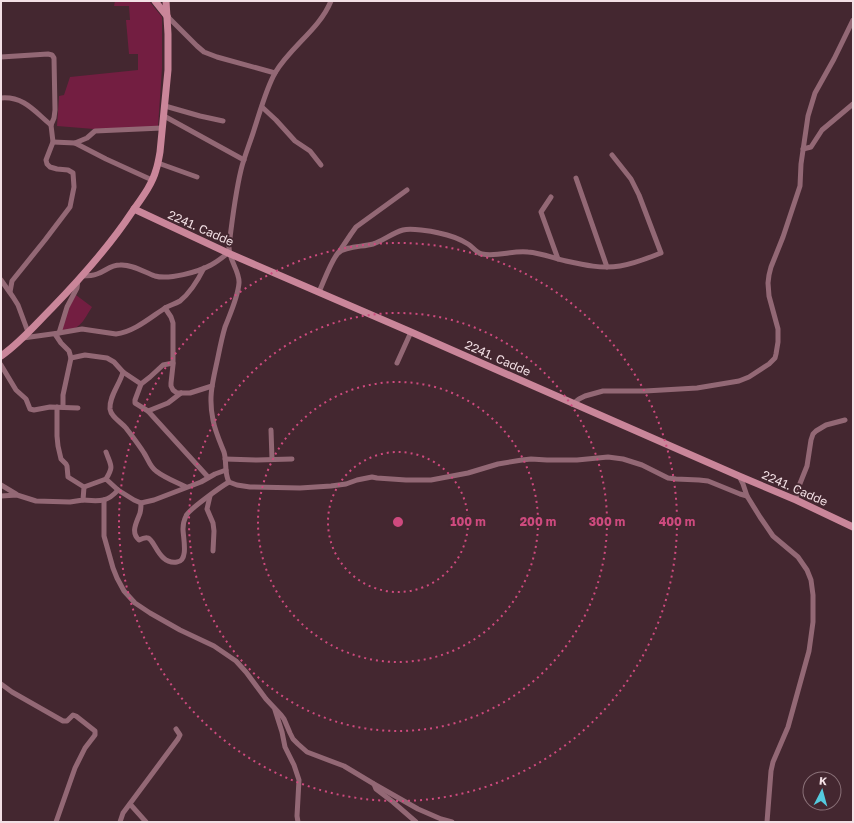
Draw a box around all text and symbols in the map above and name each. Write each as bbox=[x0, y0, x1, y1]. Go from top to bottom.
street label: 2241. Cadde bbox=[166, 207, 236, 249]
street label: 2241. Cadde bbox=[463, 337, 533, 379]
street label: 2241. Cadde bbox=[760, 467, 830, 509]
text: 100 m bbox=[450, 514, 486, 529]
text: 200 m bbox=[520, 514, 556, 529]
text: 300 m bbox=[589, 514, 625, 529]
text: 400 m bbox=[659, 514, 695, 529]
centre of rings bbox=[391, 515, 405, 529]
north arrow bbox=[802, 771, 842, 811]
text: K bbox=[818, 774, 828, 787]

